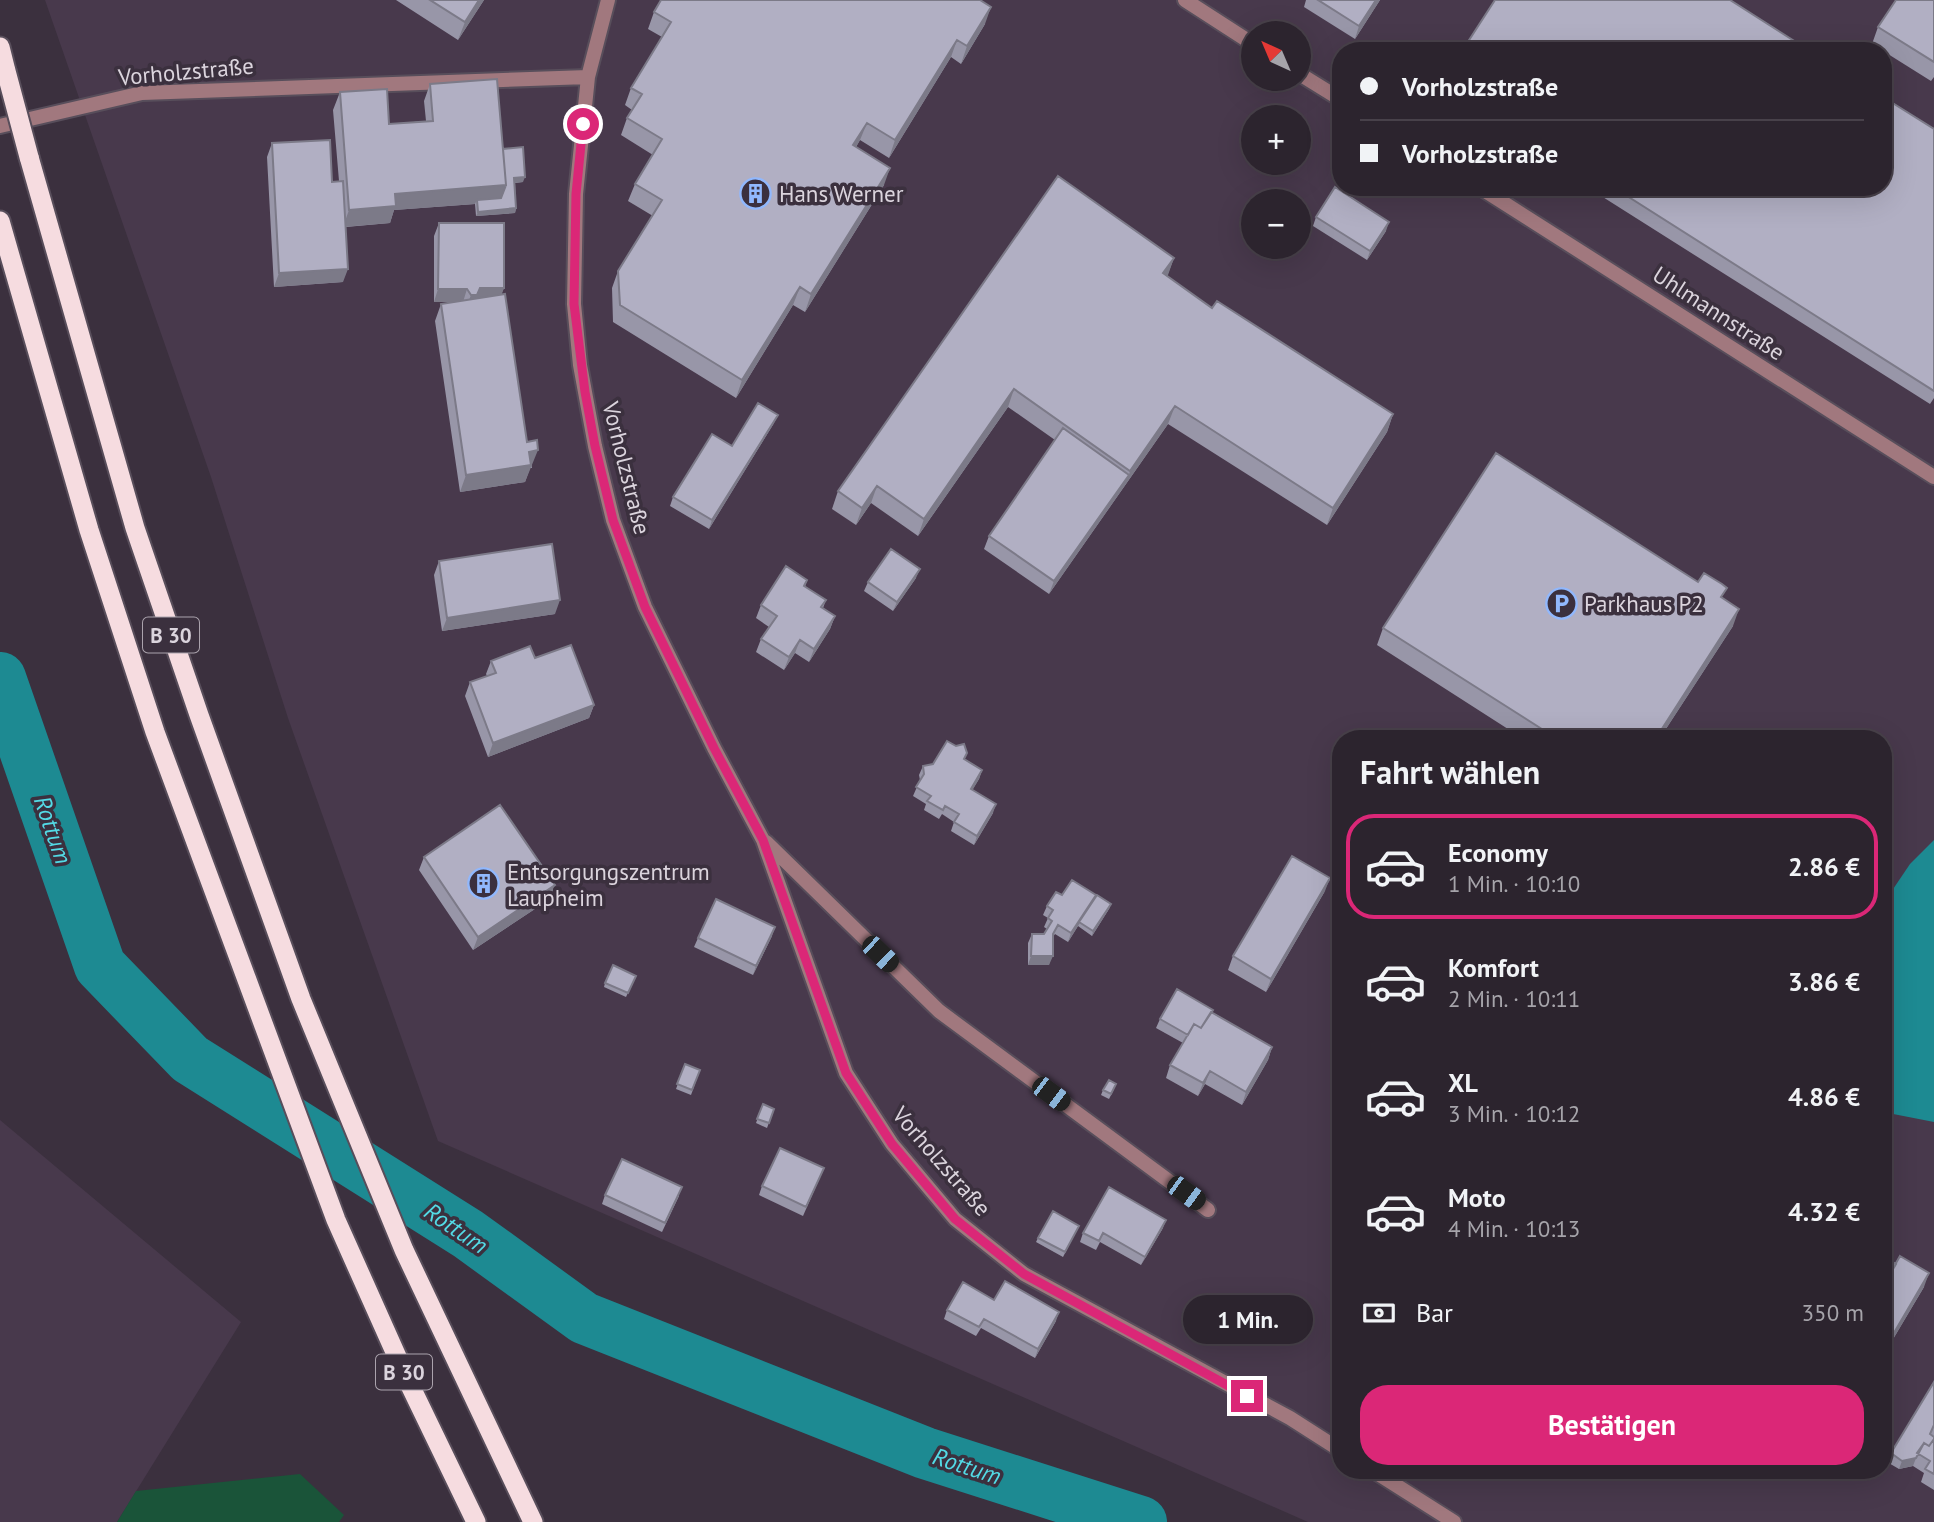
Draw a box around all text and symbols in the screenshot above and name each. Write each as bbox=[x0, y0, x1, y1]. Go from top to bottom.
north arrow bbox=[1241, 21, 1311, 91]
map controls bbox=[1241, 21, 1311, 259]
street label: Vorholzstraße bbox=[116, 51, 255, 91]
text: Vorholzstraße bbox=[1402, 70, 1558, 103]
button: + bbox=[1241, 105, 1311, 175]
route start bbox=[567, 108, 599, 140]
text: Vorholzstraße bbox=[1402, 137, 1558, 170]
building icon: Hans Werner bbox=[739, 176, 773, 210]
place label: Hans Werner bbox=[779, 179, 904, 208]
button: − bbox=[1241, 189, 1311, 259]
street label: Uhlmannstraße bbox=[1648, 260, 1790, 366]
street label: Vorholzstraße bbox=[596, 398, 657, 537]
parking icon: Parkhaus P2 bbox=[1544, 586, 1578, 620]
place label: Parkhaus P2 bbox=[1584, 589, 1704, 618]
road number: B 30 bbox=[143, 618, 199, 652]
text: Fahrt wählen bbox=[1360, 751, 1540, 793]
water label: Rottum bbox=[27, 792, 79, 868]
icon: car bbox=[1364, 835, 1427, 898]
text: Economy bbox=[1448, 836, 1548, 869]
text: 2.86 € bbox=[1788, 850, 1860, 883]
place label: Entsorgungszentrum Laupheim bbox=[507, 857, 710, 912]
building icon: Entsorgungszentrum Laupheim bbox=[467, 867, 501, 901]
text: 1 Min. · 10:10 bbox=[1448, 869, 1580, 898]
car bbox=[858, 932, 903, 976]
icon: car bbox=[1364, 950, 1427, 1013]
text: Komfort bbox=[1448, 951, 1539, 984]
text: 3.86 € bbox=[1788, 965, 1860, 998]
text: 2 Min. · 10:11 bbox=[1448, 984, 1580, 1013]
icon: car bbox=[1364, 1065, 1427, 1128]
text: XL bbox=[1448, 1066, 1478, 1099]
car bbox=[1028, 1073, 1075, 1115]
text: 4.86 € bbox=[1788, 1080, 1860, 1113]
street label: Vorholzstraße bbox=[886, 1099, 997, 1222]
text: 3 Min. · 10:12 bbox=[1448, 1099, 1580, 1128]
car bbox=[1163, 1172, 1210, 1214]
icon: car bbox=[1364, 1180, 1427, 1243]
text: Moto bbox=[1448, 1181, 1506, 1214]
text: 4.32 € bbox=[1788, 1195, 1860, 1228]
water label: Rottum bbox=[418, 1196, 494, 1260]
text: 4 Min. · 10:13 bbox=[1448, 1214, 1580, 1243]
callout: 1 Min. bbox=[1182, 1294, 1312, 1344]
icon: cash bbox=[1360, 1294, 1398, 1332]
text: Bar bbox=[1416, 1296, 1453, 1329]
text: 350 m bbox=[1802, 1298, 1864, 1327]
text: 1 Min. bbox=[1217, 1305, 1279, 1334]
road number: B 30 bbox=[376, 1354, 432, 1390]
route end bbox=[1231, 1380, 1263, 1412]
button: Bestätigen bbox=[1360, 1385, 1864, 1465]
water label: Rottum bbox=[929, 1440, 1005, 1492]

